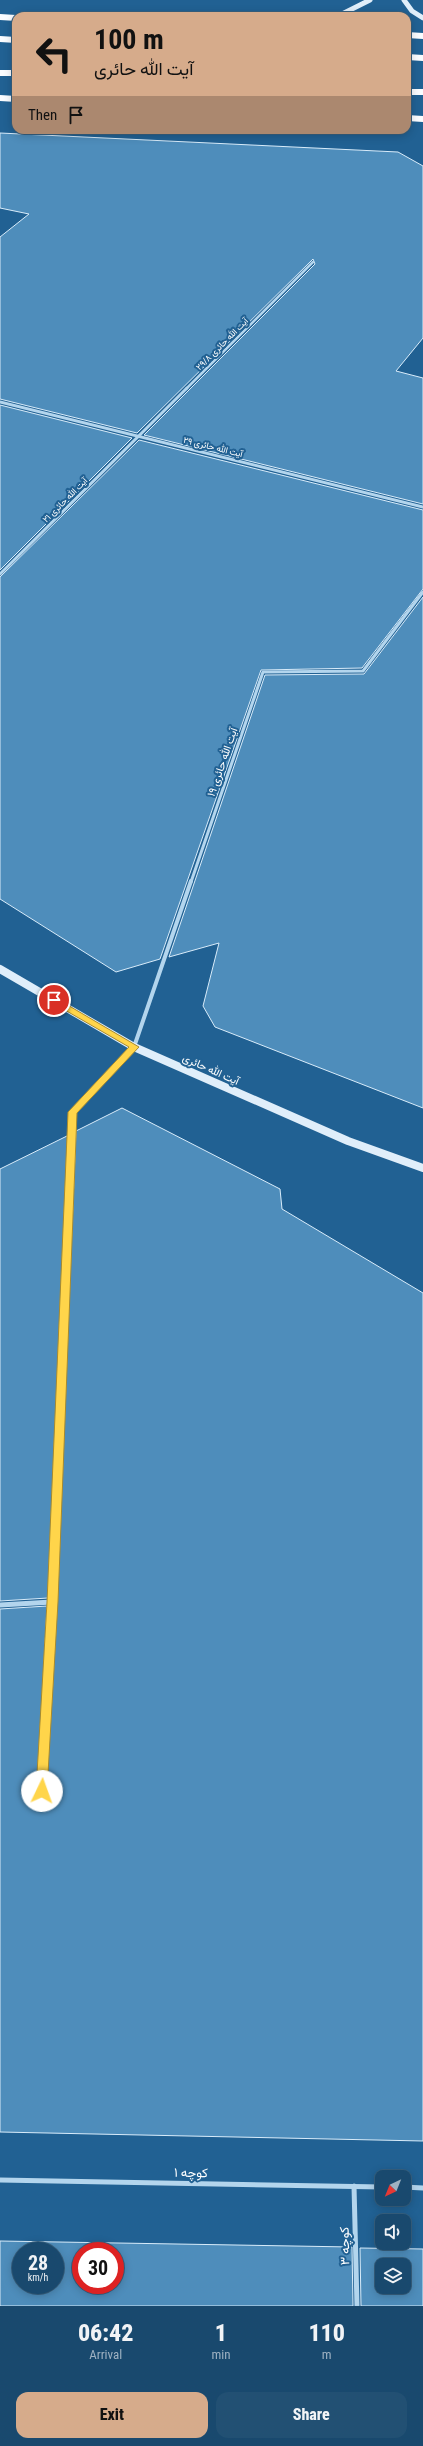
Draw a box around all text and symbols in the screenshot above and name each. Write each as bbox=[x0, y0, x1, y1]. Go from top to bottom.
text: 100 m bbox=[94, 23, 164, 56]
icon: left bbox=[28, 28, 80, 80]
text: آیت الله حائری bbox=[94, 58, 193, 79]
icon: arrive bbox=[65, 104, 87, 126]
text: Then bbox=[28, 106, 57, 124]
street label: آیت الله حائری ۲۹/۸ bbox=[193, 315, 251, 373]
street label: آیت الله حائری ۲۹ bbox=[182, 434, 245, 460]
street label: آیت الله حائری ۲۱ bbox=[40, 474, 91, 525]
street label: آیت الله حائری ۱۹ bbox=[205, 725, 241, 798]
pin bbox=[37, 983, 71, 1017]
icon: arrive bbox=[43, 989, 65, 1011]
street label: آیت الله حائری bbox=[180, 1051, 242, 1088]
position arrow bbox=[21, 1770, 63, 1812]
street label: کوچه ۱ bbox=[174, 2165, 208, 2182]
north arrow bbox=[375, 2170, 411, 2206]
map controls bbox=[375, 2170, 411, 2294]
button: sound bbox=[375, 2214, 411, 2250]
street label: کوچه ۳ bbox=[337, 2226, 354, 2265]
speed limit sign: 30 bbox=[72, 2242, 124, 2294]
text: 28 bbox=[28, 2251, 48, 2275]
button: layers bbox=[375, 2258, 411, 2294]
text: km/h bbox=[28, 2272, 48, 2283]
text: 06:42 bbox=[78, 2319, 134, 2347]
text: 1 bbox=[215, 2319, 227, 2347]
text: 110 bbox=[308, 2319, 345, 2347]
text: Arrival bbox=[89, 2347, 122, 2362]
text: min bbox=[211, 2347, 231, 2362]
text: m bbox=[322, 2347, 332, 2362]
button: Exit bbox=[16, 2392, 208, 2438]
button: Share bbox=[216, 2392, 407, 2438]

